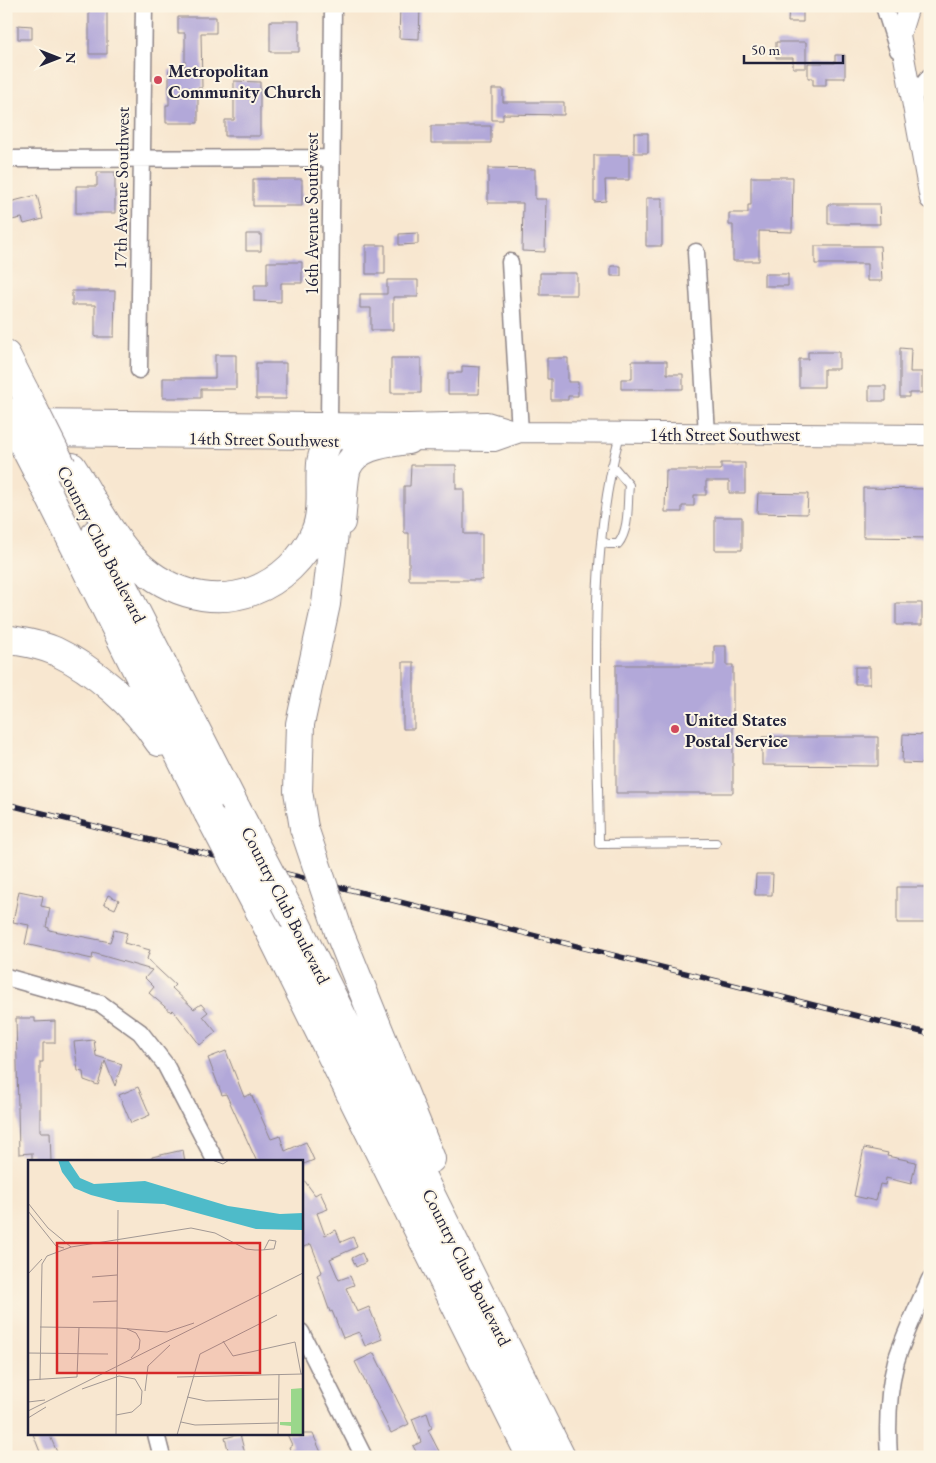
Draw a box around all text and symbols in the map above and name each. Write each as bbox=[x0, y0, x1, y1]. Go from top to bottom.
north arrow bbox=[32, 32, 82, 82]
scale bar bbox=[744, 32, 842, 64]
text: 50 m bbox=[751, 40, 780, 59]
text: N bbox=[62, 52, 80, 64]
place label: Metropolitan Community Church bbox=[168, 59, 321, 103]
marker: Metropolitan Community Church bbox=[152, 74, 164, 86]
street label: 17th Avenue Southwest bbox=[108, 106, 134, 270]
street label: 16th Avenue Southwest bbox=[300, 132, 323, 295]
street label: 14th Street Southwest bbox=[650, 423, 801, 446]
street label: 14th Street Southwest bbox=[189, 426, 340, 452]
street label: Country Club Boulevard bbox=[52, 461, 152, 627]
place label: United States Postal Service bbox=[685, 708, 788, 752]
marker: United States Postal Service bbox=[669, 723, 681, 735]
street label: Country Club Boulevard bbox=[236, 822, 336, 988]
inset map bbox=[28, 1160, 302, 1436]
street label: Country Club Boulevard bbox=[417, 1184, 517, 1350]

